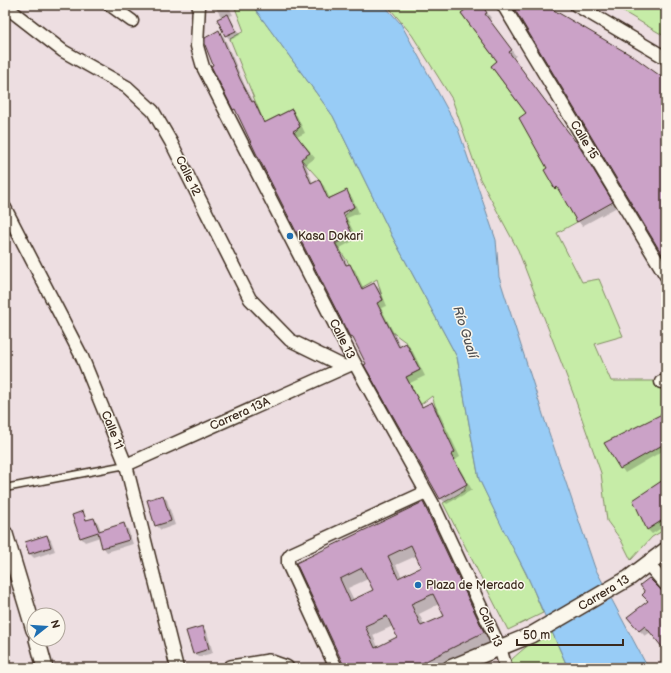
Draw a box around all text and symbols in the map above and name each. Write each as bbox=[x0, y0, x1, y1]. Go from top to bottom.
street label: Calle 15 bbox=[567, 118, 601, 162]
street label: Calle 12 bbox=[172, 154, 204, 198]
place label: Kasa Dokari bbox=[298, 229, 364, 244]
marker: Kasa Dokari bbox=[285, 231, 295, 241]
water label: Río Gualí bbox=[449, 304, 482, 362]
street label: Calle 13 bbox=[326, 316, 358, 362]
street label: Carrera 13A bbox=[208, 394, 273, 434]
street label: Calle 11 bbox=[98, 409, 126, 451]
street label: Carrera 13 bbox=[576, 572, 632, 614]
place label: Plaza de Mercado bbox=[426, 578, 524, 593]
marker: Plaza de Mercado bbox=[413, 580, 423, 590]
street label: Calle 13 bbox=[474, 604, 506, 650]
north arrow bbox=[26, 607, 66, 647]
text: N bbox=[48, 618, 63, 630]
scale bar bbox=[517, 621, 623, 647]
text: 50 m bbox=[523, 628, 550, 643]

